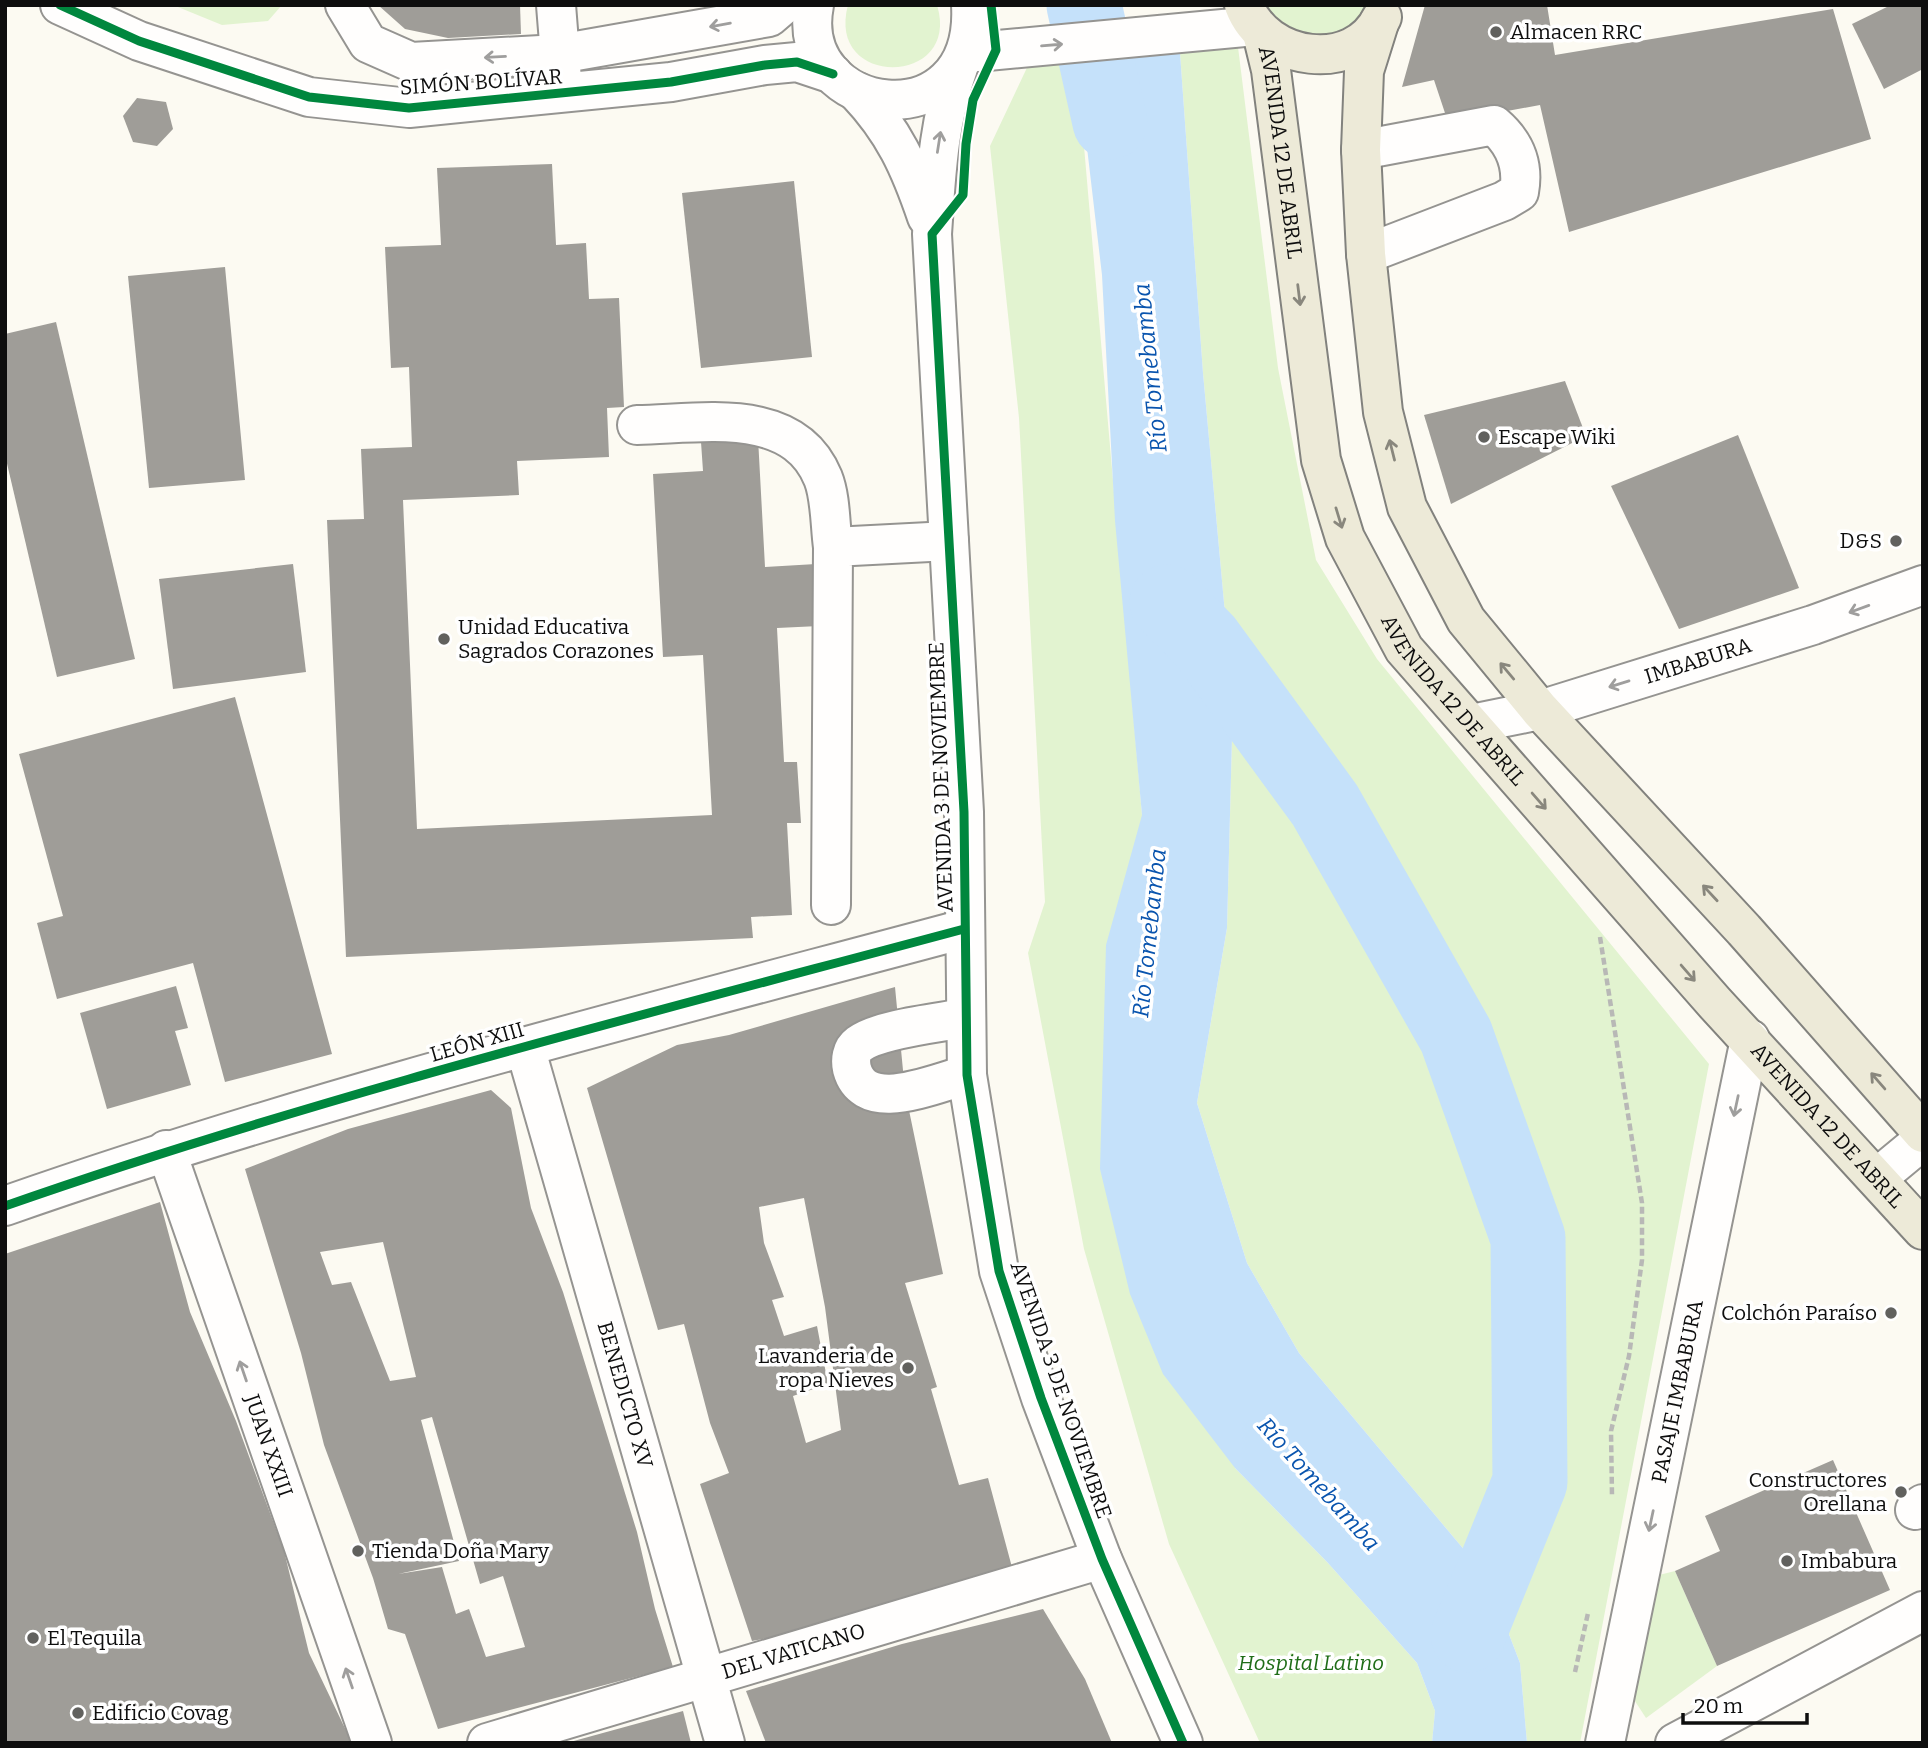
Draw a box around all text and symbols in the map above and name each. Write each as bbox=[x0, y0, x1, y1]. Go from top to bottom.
one-way arrow bbox=[709, 19, 732, 33]
place label: Almacen RRC bbox=[1510, 19, 1642, 45]
marker: Almacen RRC bbox=[1488, 24, 1504, 40]
one-way arrow bbox=[1040, 38, 1063, 51]
street label: AVENIDA 12 DE ABRIL bbox=[1253, 43, 1308, 261]
one-way arrow bbox=[484, 51, 507, 64]
street label: SIMÓN BOLÍVAR bbox=[399, 63, 563, 101]
one-way arrow bbox=[933, 131, 946, 154]
water label: Río Tomebamba bbox=[1127, 282, 1173, 454]
one-way arrow bbox=[1292, 283, 1305, 306]
place label: Escape Wiki bbox=[1498, 424, 1615, 450]
marker: Escape Wiki bbox=[1476, 429, 1492, 445]
one-way arrow bbox=[1385, 439, 1398, 462]
one-way arrow bbox=[1333, 507, 1346, 529]
place label: D&S bbox=[1840, 528, 1882, 554]
marker: D&S bbox=[1888, 533, 1904, 549]
one-way arrow bbox=[1848, 604, 1870, 616]
street label: AVENIDA 12 DE ABRIL bbox=[1375, 610, 1531, 791]
place label: Unidad Educativa Sagrados Corazones bbox=[458, 614, 654, 664]
marker: Unidad Educativa Sagrados Corazones bbox=[436, 631, 452, 647]
street label: IMBABURA bbox=[1641, 632, 1755, 690]
street label: AVENIDA 3 DE NOVIEMBRE bbox=[923, 641, 959, 913]
one-way arrow bbox=[1500, 662, 1515, 680]
one-way arrow bbox=[1608, 679, 1630, 692]
one-way arrow bbox=[1531, 792, 1547, 810]
water label: Río Tomebamba bbox=[1126, 847, 1172, 1019]
one-way arrow bbox=[1702, 884, 1718, 902]
one-way arrow bbox=[1680, 964, 1696, 982]
street label: LEÓN XIII bbox=[427, 1016, 527, 1068]
street label: AVENIDA 12 DE ABRIL bbox=[1745, 1038, 1910, 1214]
one-way arrow bbox=[1870, 1073, 1886, 1091]
one-way arrow bbox=[1729, 1094, 1743, 1117]
street label: AVENIDA 3 DE NOVIEMBRE bbox=[1005, 1258, 1117, 1522]
street label: PASAJE IMBABURA bbox=[1646, 1297, 1709, 1485]
place label: Colchón Paraíso bbox=[1721, 1300, 1877, 1326]
marker: Colchón Paraíso bbox=[1883, 1305, 1899, 1321]
street label: BENEDICTO XV bbox=[592, 1319, 658, 1472]
place label: Lavanderia de ropa Nieves bbox=[758, 1343, 894, 1393]
one-way arrow bbox=[236, 1360, 248, 1382]
marker: Lavanderia de ropa Nieves bbox=[900, 1360, 916, 1376]
street label: JUAN XXIII bbox=[239, 1390, 299, 1501]
water label: Río Tomebamba bbox=[1252, 1412, 1386, 1556]
place label: Constructores Orellana bbox=[1749, 1467, 1887, 1517]
marker: Constructores Orellana bbox=[1893, 1484, 1909, 1500]
one-way arrow bbox=[1644, 1509, 1657, 1532]
place label: Tienda Doña Mary bbox=[372, 1538, 550, 1564]
marker: Tienda Doña Mary bbox=[350, 1543, 366, 1559]
place label: Imbabura bbox=[1801, 1548, 1898, 1574]
marker: Imbabura bbox=[1779, 1553, 1795, 1569]
street label: DEL VATICANO bbox=[719, 1618, 868, 1685]
place label: El Tequila bbox=[47, 1625, 142, 1651]
marker: El Tequila bbox=[25, 1630, 41, 1646]
park label: Hospital Latino bbox=[1238, 1650, 1384, 1676]
one-way arrow bbox=[342, 1668, 354, 1690]
scale bar bbox=[1683, 1682, 1807, 1726]
text: 20 m bbox=[1694, 1693, 1743, 1719]
place label: Edificio Covag bbox=[92, 1700, 229, 1726]
marker: Edificio Covag bbox=[70, 1705, 86, 1721]

